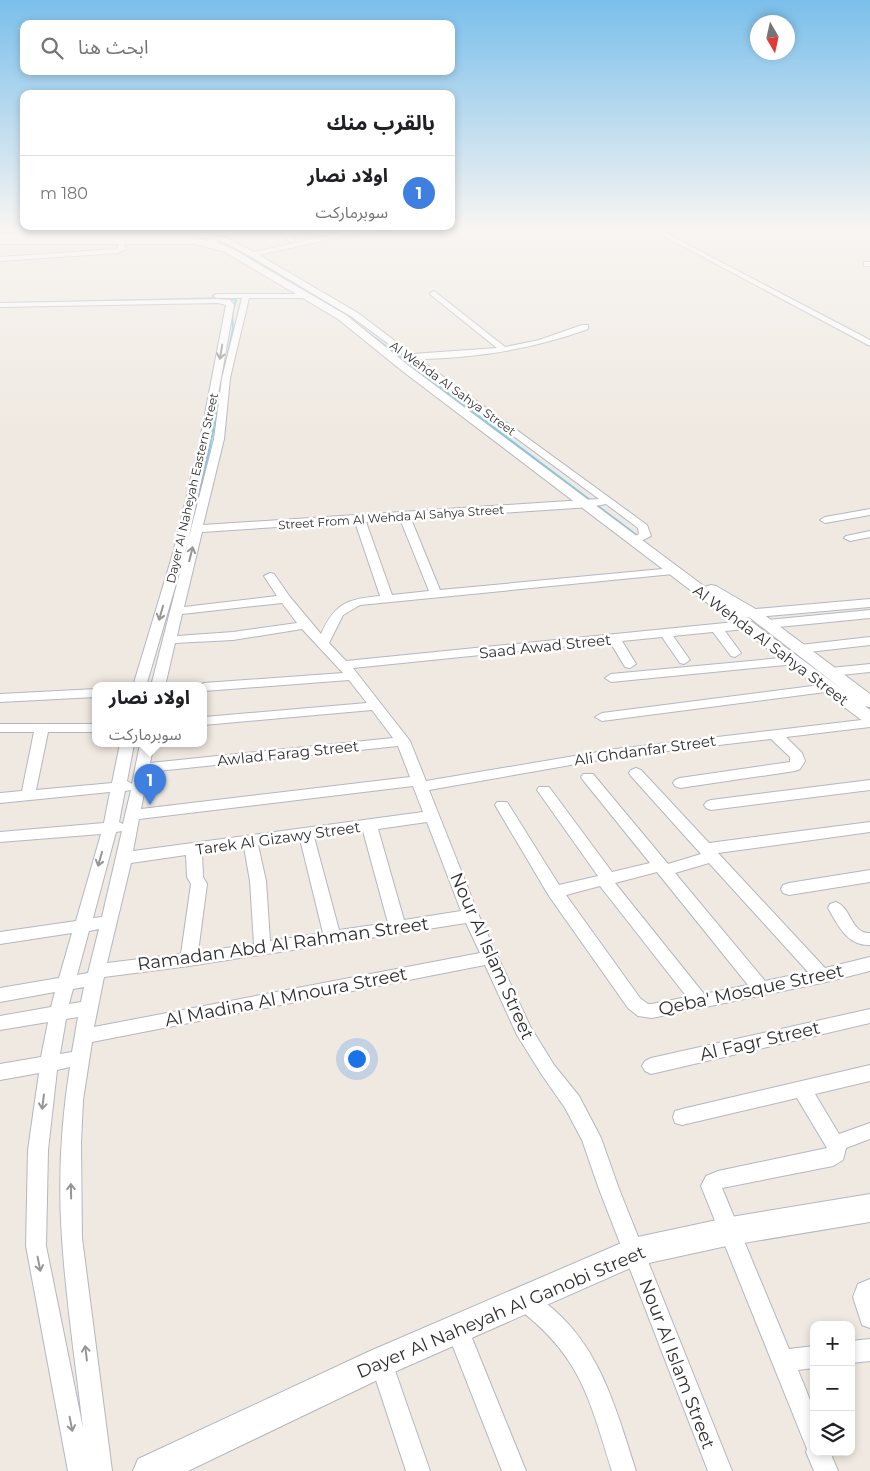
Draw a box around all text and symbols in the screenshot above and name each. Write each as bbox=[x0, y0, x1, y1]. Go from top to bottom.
north arrow bbox=[750, 15, 795, 60]
search box bbox=[20, 20, 455, 75]
icon: search bbox=[38, 34, 66, 62]
text: ابحث هنا bbox=[78, 36, 148, 59]
text: بالقرب منك bbox=[327, 110, 435, 135]
text: اولاد نصار bbox=[307, 164, 388, 187]
text: 180 m bbox=[40, 184, 88, 203]
text: 1 bbox=[416, 184, 422, 203]
text: سوبرماركت bbox=[316, 203, 388, 222]
street label: Al Wehda Al Sahya Street bbox=[387, 337, 519, 439]
one-way arrow bbox=[216, 344, 226, 360]
street label: Dayer Al Naheyah Eastern Street bbox=[163, 391, 221, 585]
street label: Street From Al Wehda Al Sahya Street bbox=[278, 502, 505, 532]
one-way arrow bbox=[186, 547, 196, 563]
street label: Al Wehda Al Sahya Street bbox=[690, 580, 852, 710]
one-way arrow bbox=[156, 604, 166, 620]
street label: Saad Awad Street bbox=[478, 630, 612, 662]
popup bbox=[92, 682, 207, 747]
text: اولاد نصار bbox=[109, 686, 190, 709]
text: سوبرماركت bbox=[109, 725, 182, 744]
street label: Ali Ghdanfar Street bbox=[573, 731, 717, 769]
street label: Awlad Farag Street bbox=[216, 736, 360, 770]
pin: 1 bbox=[134, 764, 166, 805]
street label: Tarek Al Gizawy Street bbox=[194, 817, 362, 859]
one-way arrow bbox=[95, 851, 105, 867]
street label: Nour Al Islam Street bbox=[445, 869, 539, 1043]
street label: Ramadan Abd Al Rahman Street bbox=[136, 913, 430, 975]
street label: Qeba' Mosque Street bbox=[656, 960, 846, 1020]
street label: Al Madina Al Mnoura Street bbox=[163, 963, 409, 1031]
street label: Al Fagr Street bbox=[698, 1016, 822, 1066]
your location bbox=[344, 1046, 370, 1072]
one-way arrow bbox=[38, 1094, 48, 1110]
one-way arrow bbox=[66, 1184, 75, 1200]
street label: Dayer Al Naheyah Al Ganobi Street bbox=[353, 1241, 649, 1383]
one-way arrow bbox=[35, 1256, 45, 1272]
street label: Nour Al Islam Street bbox=[634, 1276, 720, 1452]
map controls bbox=[810, 1321, 855, 1456]
button: + bbox=[810, 1321, 855, 1366]
one-way arrow bbox=[81, 1345, 91, 1361]
button: − bbox=[810, 1366, 855, 1411]
button: layers bbox=[810, 1411, 855, 1456]
one-way arrow bbox=[67, 1415, 76, 1431]

